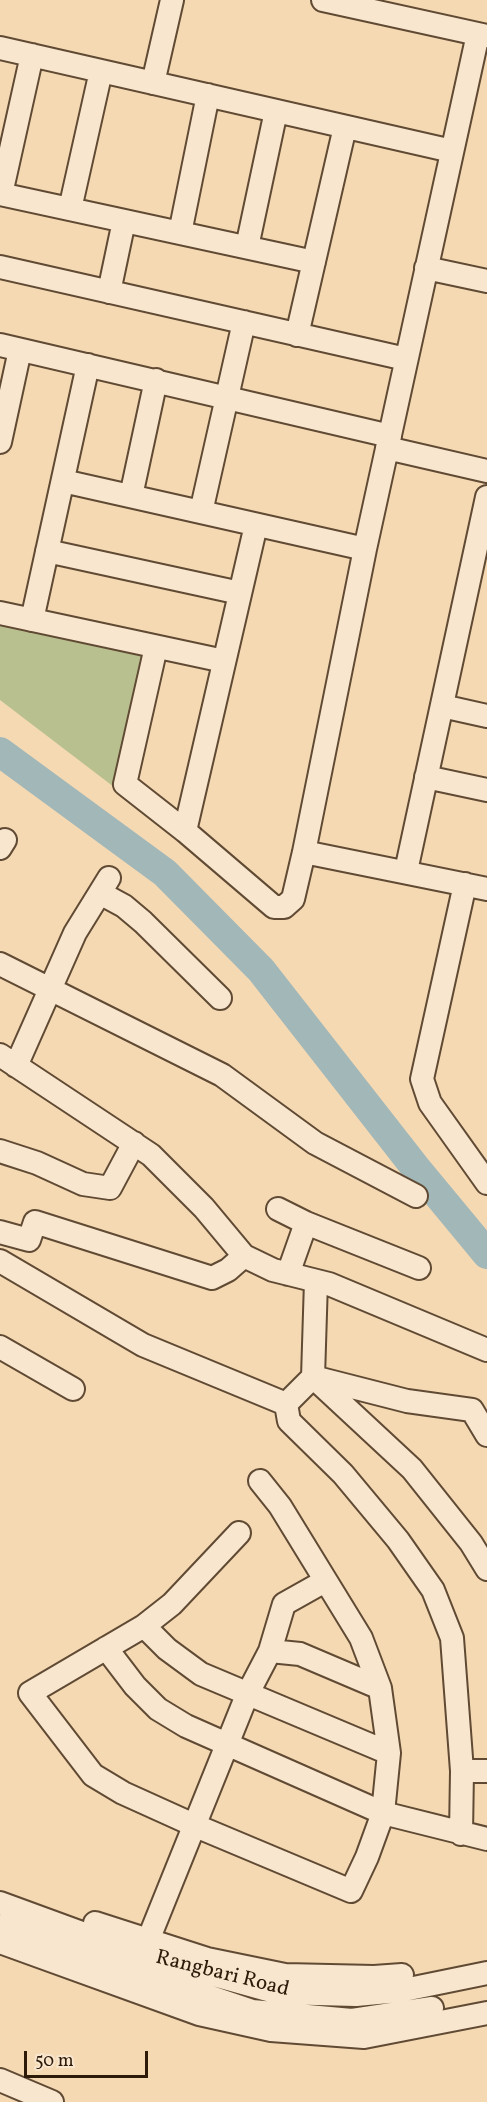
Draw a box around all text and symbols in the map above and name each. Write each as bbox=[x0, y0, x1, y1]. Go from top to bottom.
street label: Rangbari Road bbox=[153, 1946, 291, 2004]
scale bar bbox=[27, 2039, 152, 2077]
text: 50 m bbox=[35, 2049, 74, 2074]

